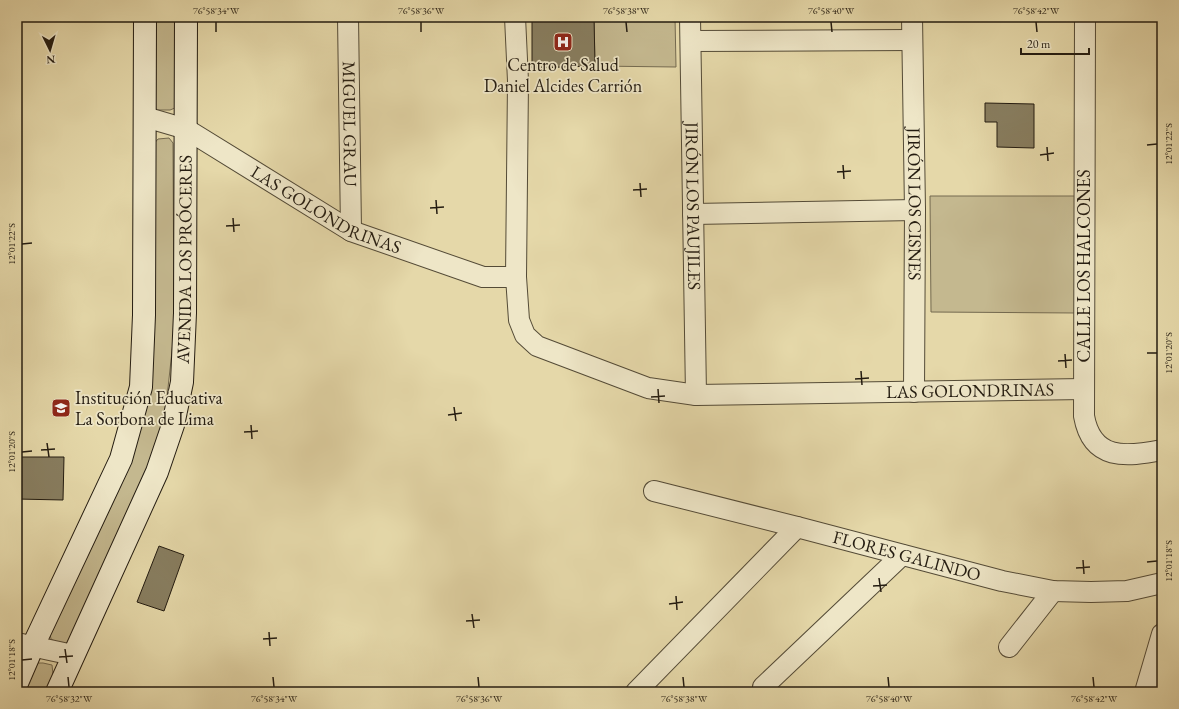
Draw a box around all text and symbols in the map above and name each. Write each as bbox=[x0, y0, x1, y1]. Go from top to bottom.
text: 76°58'34"W bbox=[193, 4, 240, 17]
text: 76°58'36"W bbox=[398, 4, 445, 17]
text: 76°58'38"W bbox=[603, 4, 650, 17]
text: 76°58'40"W bbox=[808, 4, 855, 17]
text: 76°58'42"W bbox=[1013, 4, 1060, 17]
north arrow bbox=[30, 30, 70, 70]
scale bar bbox=[1021, 30, 1089, 56]
hospital icon: Centro de Salud Daniel Alcides Carrión bbox=[552, 31, 574, 53]
text: 20 m bbox=[1027, 36, 1051, 52]
text: N bbox=[46, 53, 56, 67]
place label: Centro de Salud Daniel Alcides Carrión bbox=[484, 53, 643, 97]
street label: MIGUEL GRAU bbox=[338, 61, 362, 188]
street label: JIRÓN LOS PAUJILES bbox=[681, 120, 706, 290]
text: 12°01'22"S bbox=[1162, 123, 1175, 165]
street label: JIRÓN LOS CISNES bbox=[903, 125, 927, 281]
street label: AVENIDA LOS PRÓCERES bbox=[171, 155, 197, 365]
street label: LAS GOLONDRINAS bbox=[247, 160, 404, 259]
street label: CALLE LOS HALCONES bbox=[1072, 169, 1095, 363]
text: 12°01'22"S bbox=[5, 223, 18, 265]
text: 12°01'20"S bbox=[1162, 332, 1175, 374]
street label: LAS GOLONDRINAS bbox=[886, 377, 1054, 403]
place label: Institución Educativa La Sorbona de Lima bbox=[75, 386, 224, 430]
school or university icon: Institución Educativa La Sorbona de Lima bbox=[50, 397, 72, 419]
text: 12°01'20"S bbox=[5, 431, 18, 473]
street label: FLORES GALINDO bbox=[830, 525, 983, 586]
text: 12°01'18"S bbox=[1162, 540, 1175, 582]
text: 12°01'18"S bbox=[5, 639, 18, 681]
text: 76°58'32"W bbox=[46, 692, 93, 705]
text: 76°58'34"W bbox=[251, 692, 298, 705]
text: 76°58'36"W bbox=[456, 692, 503, 705]
text: 76°58'38"W bbox=[661, 692, 708, 705]
text: 76°58'40"W bbox=[866, 692, 913, 705]
text: 76°58'42"W bbox=[1071, 692, 1118, 705]

